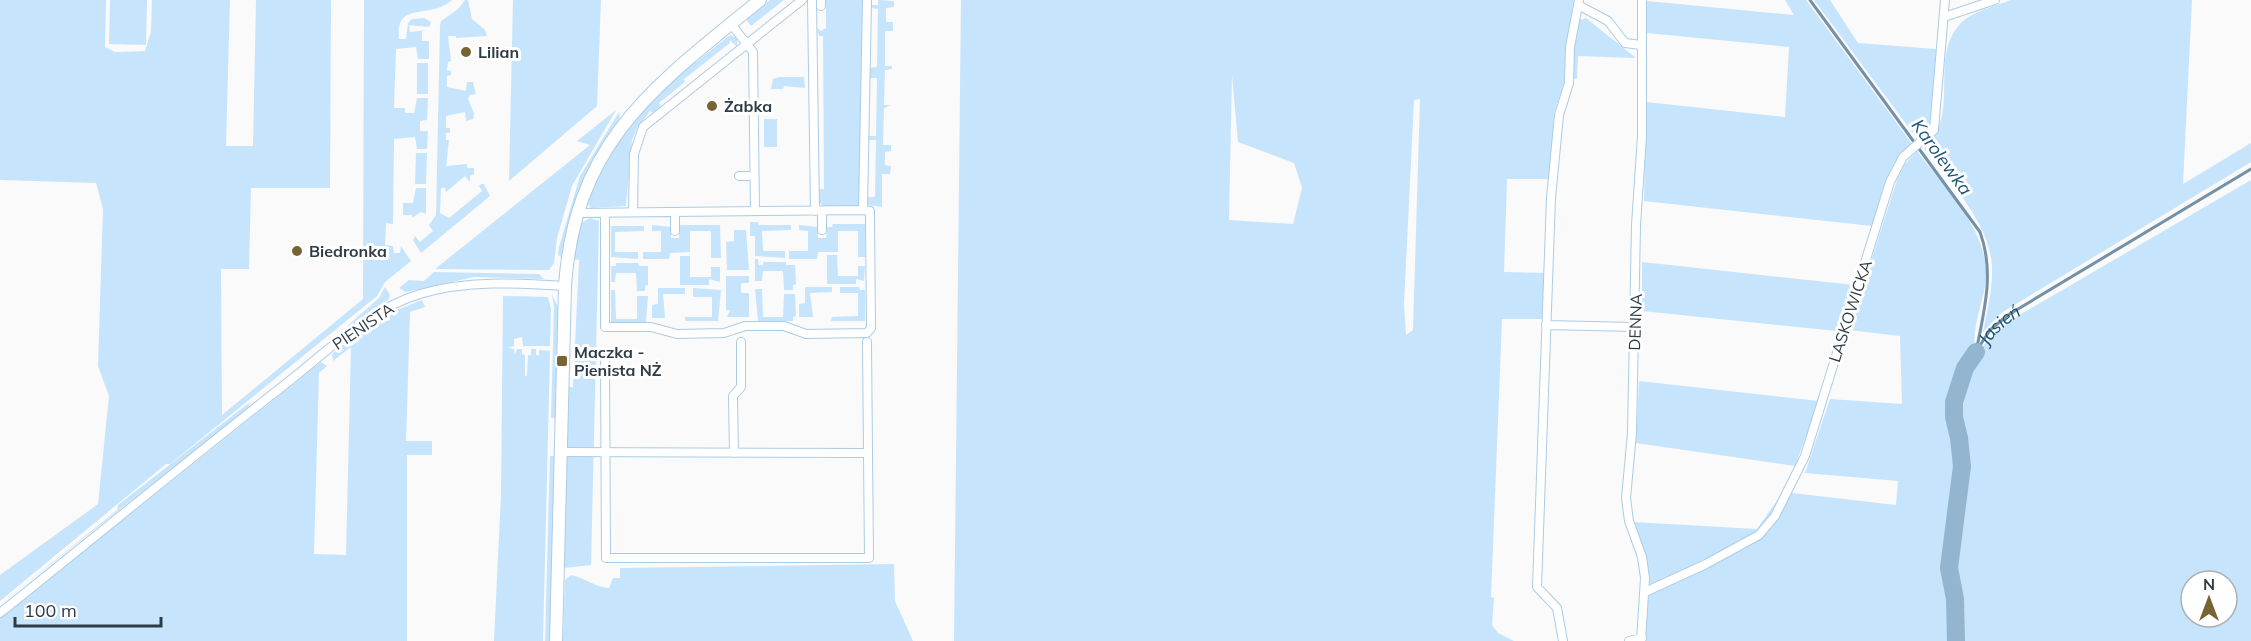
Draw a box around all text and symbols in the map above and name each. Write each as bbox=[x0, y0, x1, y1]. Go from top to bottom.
place label: Lilian bbox=[478, 42, 519, 62]
marker: Lilian bbox=[459, 45, 473, 59]
place label: Żabka bbox=[724, 96, 772, 116]
marker: Żabka bbox=[705, 99, 719, 113]
water label: Karolewka bbox=[1907, 114, 1977, 200]
place label: Biedronka bbox=[309, 241, 387, 261]
marker: Biedronka bbox=[290, 244, 304, 258]
street label: LASKOWICKA bbox=[1824, 257, 1876, 365]
street label: DENNA bbox=[1624, 293, 1646, 351]
street label: PIENISTA bbox=[328, 298, 398, 354]
water label: Jasień bbox=[1971, 299, 2024, 351]
place label: Maczka - Pienista NŻ bbox=[574, 342, 662, 380]
marker: Maczka - Pienista NŻ bbox=[555, 354, 569, 368]
north arrow bbox=[2179, 569, 2239, 629]
text: N bbox=[2203, 574, 2215, 594]
scale bar bbox=[15, 590, 160, 628]
text: 100 m bbox=[24, 599, 77, 622]

